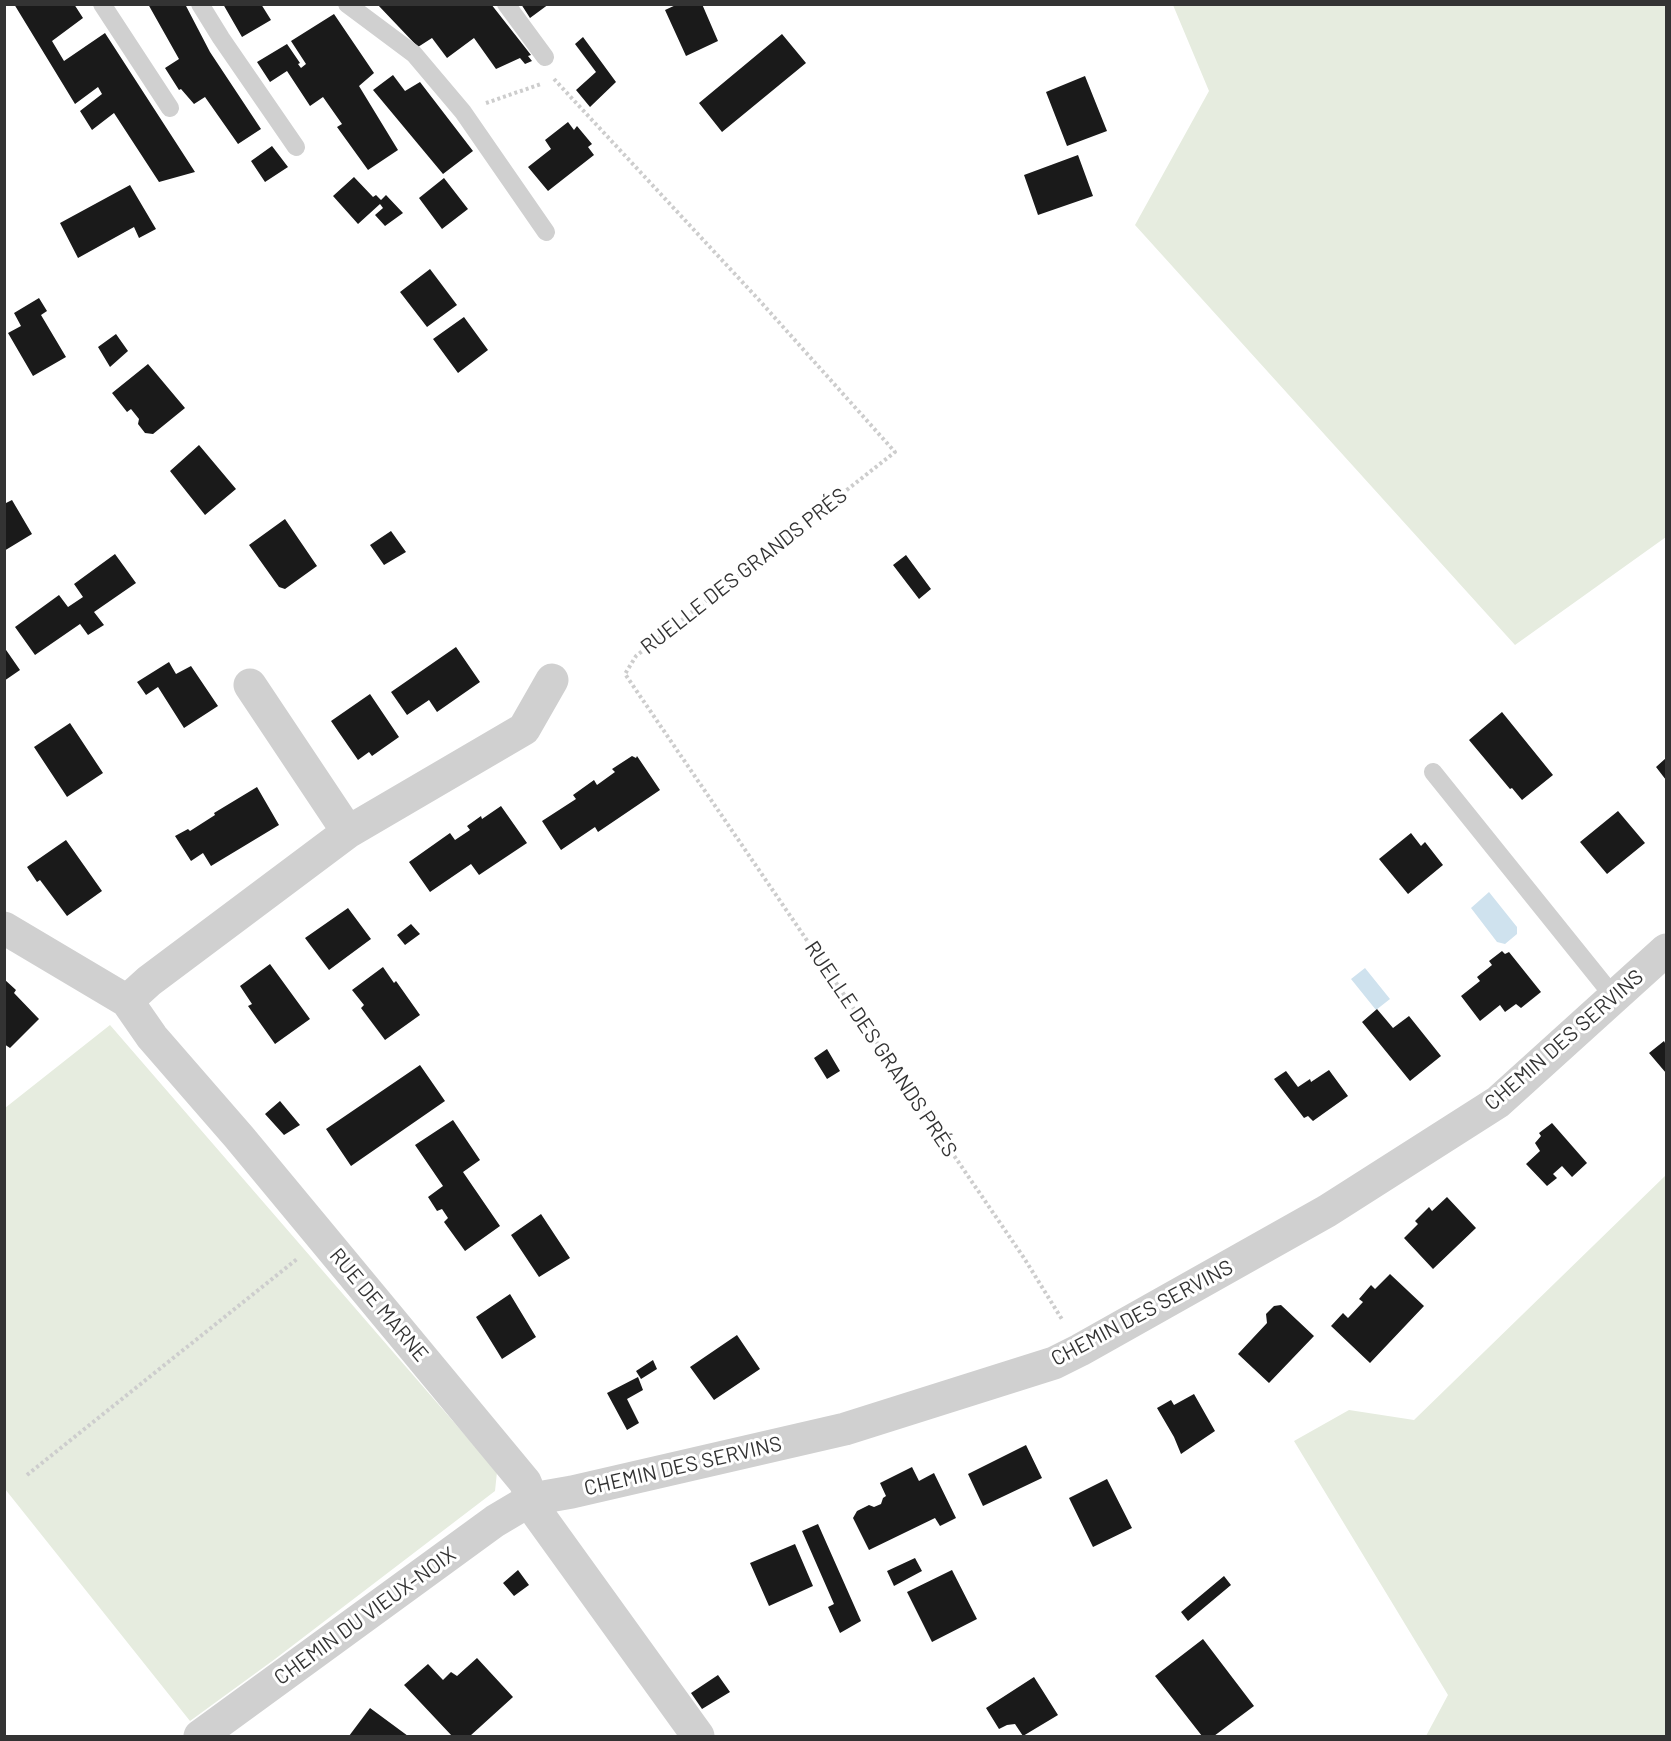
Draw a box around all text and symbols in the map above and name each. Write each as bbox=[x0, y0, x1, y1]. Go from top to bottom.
street label: RUELLE DES GRANDS PRÉS bbox=[636, 483, 852, 659]
street label: RUELLE DES GRANDS PRÉS bbox=[799, 936, 963, 1162]
street label: CHEMIN DES SERVINS bbox=[1479, 964, 1649, 1116]
street label: RUE DE MARNE bbox=[324, 1243, 434, 1367]
street label: CHEMIN DES SERVINS bbox=[1047, 1254, 1237, 1372]
street label: CHEMIN DES SERVINS bbox=[582, 1431, 784, 1501]
street label: CHEMIN DU VIEUX-NOIX bbox=[269, 1542, 461, 1690]

